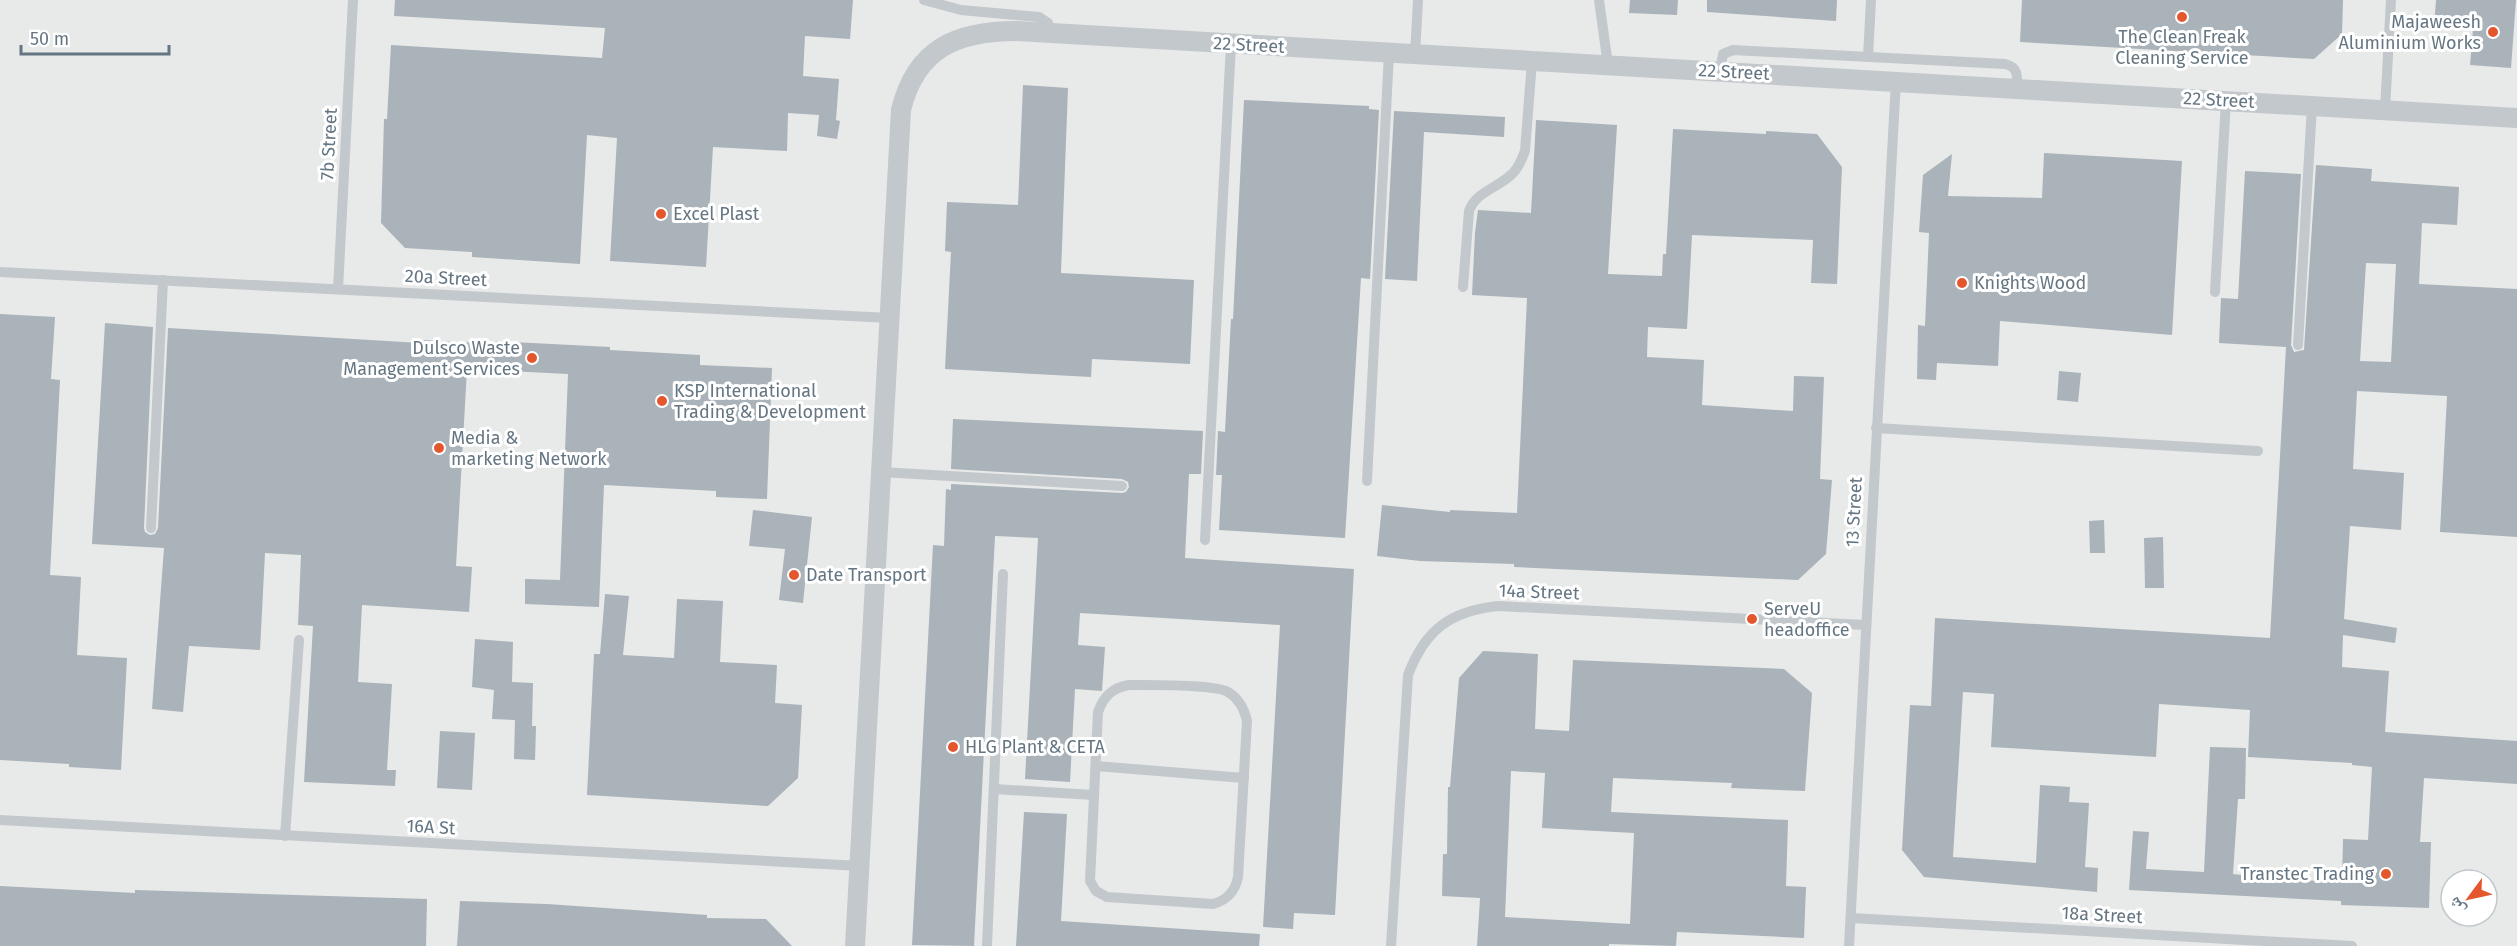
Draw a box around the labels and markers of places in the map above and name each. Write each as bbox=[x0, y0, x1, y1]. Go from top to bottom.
marker: The Clean Freak Cleaning Service bbox=[2175, 10, 2189, 24]
place label: Majaweesh Aluminium Works bbox=[2338, 11, 2481, 54]
marker: Majaweesh Aluminium Works bbox=[2486, 25, 2500, 39]
place label: The Clean Freak Cleaning Service bbox=[2115, 26, 2249, 69]
place label: Excel Plast bbox=[673, 203, 760, 225]
marker: Excel Plast bbox=[654, 207, 668, 221]
place label: Knights Wood bbox=[1974, 272, 2086, 294]
marker: Knights Wood bbox=[1955, 276, 1969, 290]
place label: Dulsco Waste Management Services bbox=[343, 337, 520, 380]
marker: Dulsco Waste Management Services bbox=[525, 351, 539, 365]
place label: KSP International Trading & Development bbox=[674, 380, 866, 423]
marker: KSP International Trading & Development bbox=[655, 394, 669, 408]
place label: Media & marketing Network bbox=[451, 427, 607, 470]
marker: Media & marketing Network bbox=[432, 441, 446, 455]
place label: Date Transport bbox=[806, 564, 927, 586]
marker: Date Transport bbox=[787, 568, 801, 582]
place label: ServeU headoffice bbox=[1764, 598, 1850, 641]
marker: ServeU headoffice bbox=[1745, 612, 1759, 626]
place label: HLG Plant & CETA bbox=[965, 736, 1106, 758]
marker: HLG Plant & CETA bbox=[946, 740, 960, 754]
place label: Transtec Trading bbox=[2240, 863, 2375, 885]
marker: Transtec Trading bbox=[2379, 867, 2393, 881]

